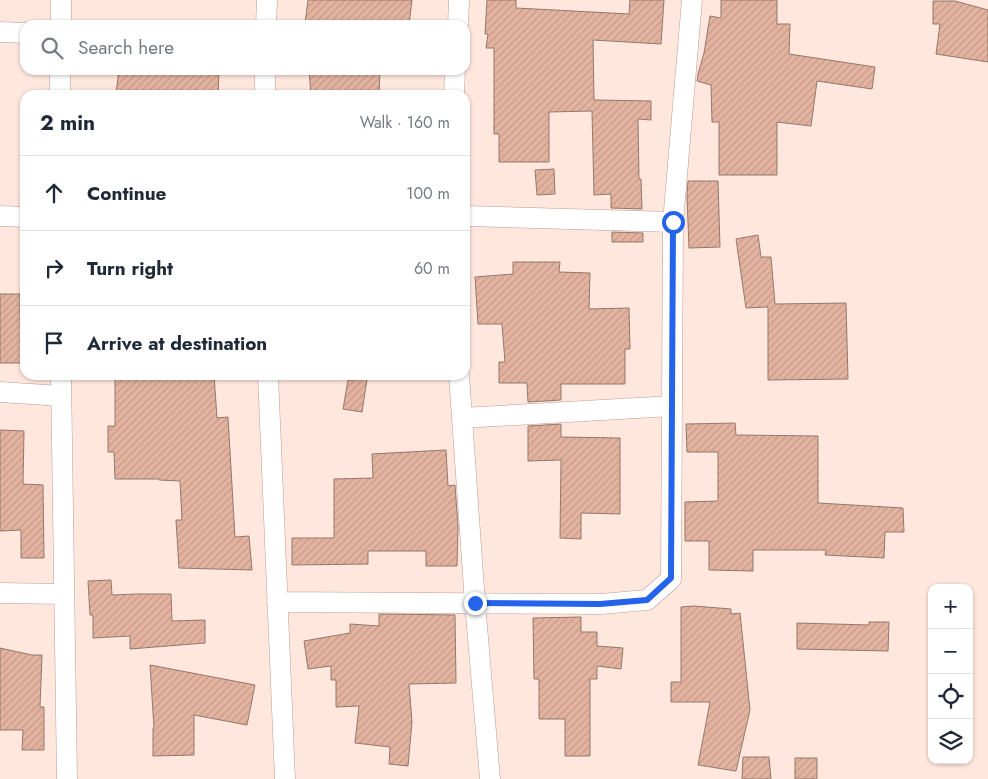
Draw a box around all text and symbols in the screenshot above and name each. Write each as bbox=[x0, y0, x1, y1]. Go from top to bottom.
search box bbox=[20, 20, 470, 75]
icon: search bbox=[38, 34, 66, 62]
text: Search here bbox=[78, 34, 174, 61]
text: 2 min bbox=[40, 108, 95, 138]
text: Walk · 160 m bbox=[360, 111, 450, 134]
icon: ahead bbox=[40, 179, 68, 207]
text: Continue bbox=[87, 180, 166, 207]
text: 100 m bbox=[406, 182, 450, 205]
route start bbox=[662, 211, 685, 234]
icon: right bbox=[40, 254, 68, 282]
text: Turn right bbox=[87, 255, 173, 282]
text: 60 m bbox=[414, 257, 450, 280]
icon: arrive bbox=[40, 329, 68, 357]
text: Arrive at destination bbox=[87, 330, 267, 357]
map controls bbox=[928, 584, 973, 764]
button: + bbox=[928, 584, 973, 629]
route end bbox=[464, 592, 487, 615]
button: − bbox=[928, 629, 973, 674]
button: locate bbox=[928, 674, 973, 719]
button: layers bbox=[928, 719, 973, 764]

